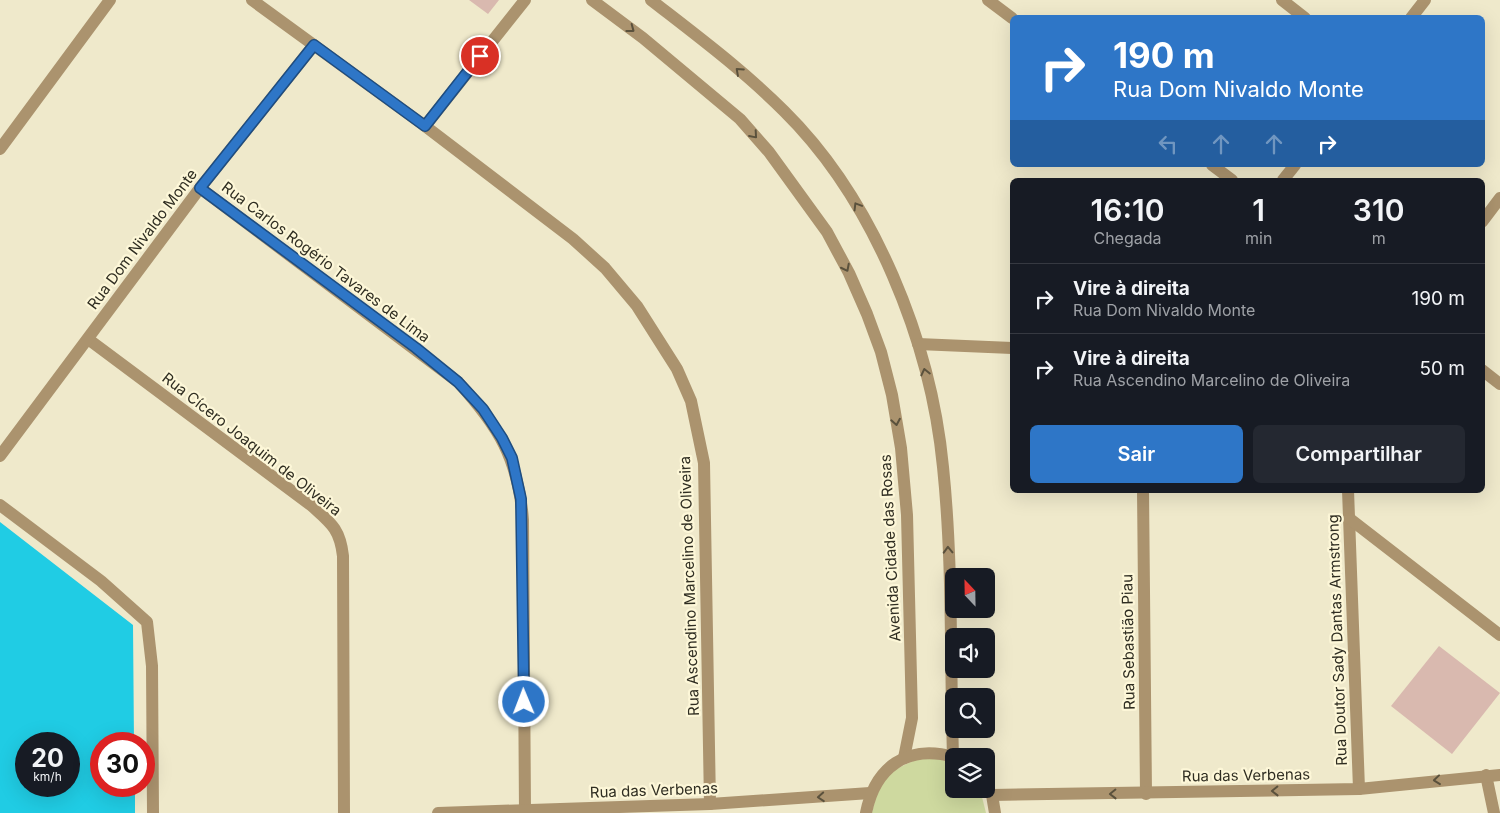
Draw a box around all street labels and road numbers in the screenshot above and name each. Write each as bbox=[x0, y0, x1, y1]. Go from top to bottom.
street label: Rua Dom Nivaldo Monte bbox=[83, 165, 201, 313]
street label: Rua Carlos Rogério Tavares de Lima bbox=[218, 177, 434, 347]
street label: Rua Cícero Joaquim de Oliveira bbox=[159, 368, 345, 520]
street label: Avenida Cidade das Rosas bbox=[876, 454, 904, 642]
street label: Rua Ascendino Marcelino de Oliveira bbox=[675, 456, 703, 716]
street label: Rua Doutor Sady Dantas Armstrong bbox=[1323, 514, 1351, 766]
street label: Rua Sebastião Piau bbox=[1117, 574, 1139, 710]
street label: Rua das Verbenas bbox=[1182, 764, 1310, 786]
street label: Rua das Verbenas bbox=[590, 778, 718, 802]

